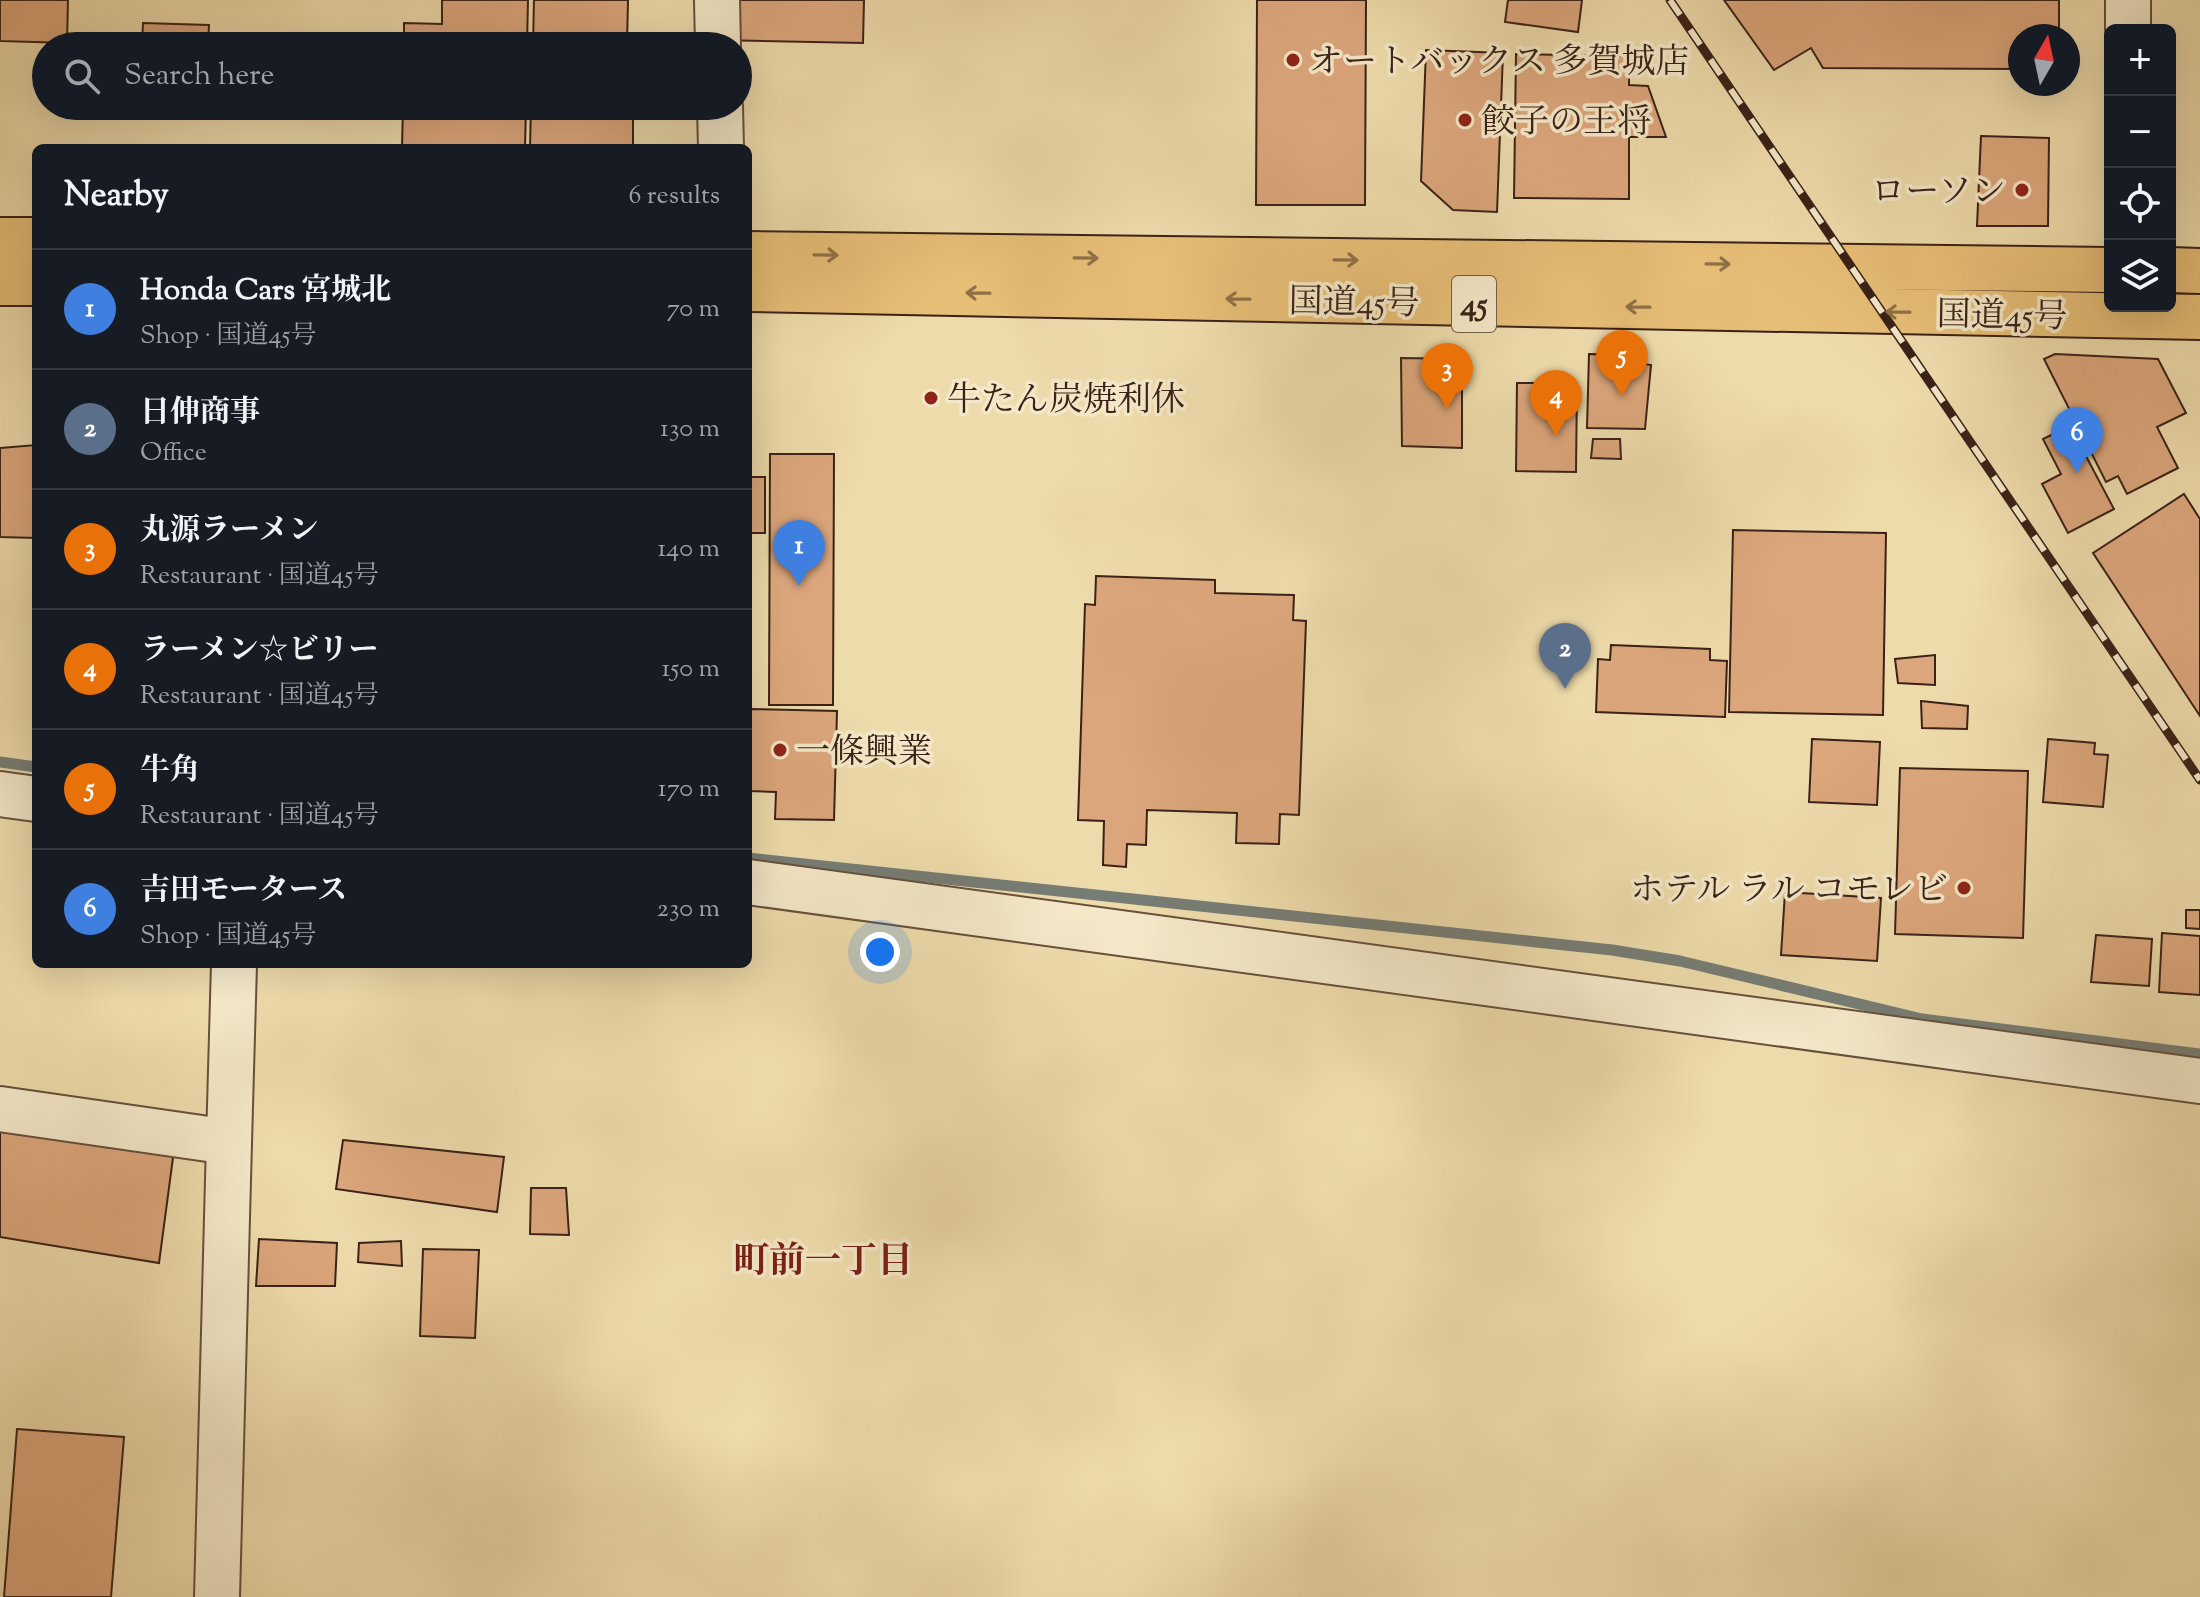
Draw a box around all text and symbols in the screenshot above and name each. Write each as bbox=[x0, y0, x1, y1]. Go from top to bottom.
north arrow bbox=[2008, 24, 2080, 96]
map controls bbox=[2104, 24, 2176, 312]
button: + bbox=[2104, 24, 2176, 96]
search box bbox=[32, 32, 752, 120]
place label: オートバックス 多賀城店 bbox=[1309, 39, 1689, 88]
marker: オートバックス 多賀城店 bbox=[1284, 51, 1302, 69]
icon: search bbox=[60, 54, 104, 98]
text: Search here bbox=[124, 55, 274, 98]
button: − bbox=[2104, 96, 2176, 168]
place label: 餃子の王将 bbox=[1481, 99, 1651, 148]
marker: 餃子の王将 bbox=[1456, 111, 1474, 129]
button: locate bbox=[2104, 168, 2176, 240]
place label: ローソン bbox=[1871, 169, 2006, 218]
text: Nearby bbox=[64, 172, 169, 221]
text: 6 results bbox=[628, 178, 720, 215]
marker: ローソン bbox=[2013, 181, 2031, 199]
button: layers bbox=[2104, 240, 2176, 312]
one-way arrow bbox=[812, 247, 839, 263]
one-way arrow bbox=[1072, 250, 1099, 265]
one-way arrow bbox=[1332, 253, 1359, 268]
one-way arrow bbox=[1704, 257, 1731, 272]
text: Honda Cars 宮城北 bbox=[140, 270, 391, 313]
road number: 45 bbox=[1452, 276, 1496, 332]
street label: 国道45号 bbox=[1288, 279, 1420, 330]
one-way arrow bbox=[965, 285, 992, 301]
text: 1 bbox=[86, 291, 94, 328]
text: 70 m bbox=[667, 291, 720, 328]
one-way arrow bbox=[1225, 291, 1252, 306]
street label: 国道45号 bbox=[1936, 292, 2068, 343]
one-way arrow bbox=[1625, 299, 1652, 315]
one-way arrow bbox=[1885, 304, 1912, 320]
text: Shop · 国道45号 bbox=[140, 318, 317, 355]
pin: 5 bbox=[1596, 330, 1648, 396]
pin: 3 bbox=[1421, 343, 1473, 409]
pin: 4 bbox=[1530, 370, 1582, 436]
place label: 牛たん炭焼利休 bbox=[947, 377, 1185, 426]
marker: 牛たん炭焼利休 bbox=[922, 389, 940, 407]
text: 日伸商事 bbox=[140, 392, 260, 435]
pin: 6 bbox=[2051, 407, 2103, 473]
text: 2 bbox=[84, 411, 96, 448]
text: 130 m bbox=[660, 411, 720, 448]
text: Office bbox=[140, 435, 207, 472]
text: 丸源ラーメン bbox=[140, 510, 319, 553]
pin: 1 bbox=[773, 520, 825, 586]
text: 3 bbox=[85, 531, 95, 568]
text: 140 m bbox=[657, 531, 720, 568]
text: Restaurant · 国道45号 bbox=[140, 558, 379, 595]
pin: 2 bbox=[1539, 623, 1591, 689]
text: ラーメン☆ビリー bbox=[140, 630, 379, 673]
text: 4 bbox=[83, 651, 97, 688]
text: 150 m bbox=[661, 651, 720, 688]
text: Restaurant · 国道45号 bbox=[140, 678, 379, 715]
place label: 一條興業 bbox=[796, 729, 932, 778]
marker: 一條興業 bbox=[771, 741, 789, 759]
text: 牛角 bbox=[140, 750, 200, 793]
text: 5 bbox=[86, 771, 94, 808]
text: 170 m bbox=[658, 771, 720, 808]
text: Restaurant · 国道45号 bbox=[140, 798, 379, 835]
place label: ホテル ラル コモレビ bbox=[1630, 867, 1948, 916]
text: 吉田モータース bbox=[140, 870, 347, 913]
marker: ホテル ラル コモレビ bbox=[1955, 879, 1973, 897]
text: 6 bbox=[84, 891, 96, 928]
text: 230 m bbox=[657, 891, 720, 928]
text: Shop · 国道45号 bbox=[140, 918, 317, 955]
your location bbox=[860, 932, 900, 972]
district label: 町前一丁目 bbox=[733, 1237, 913, 1289]

